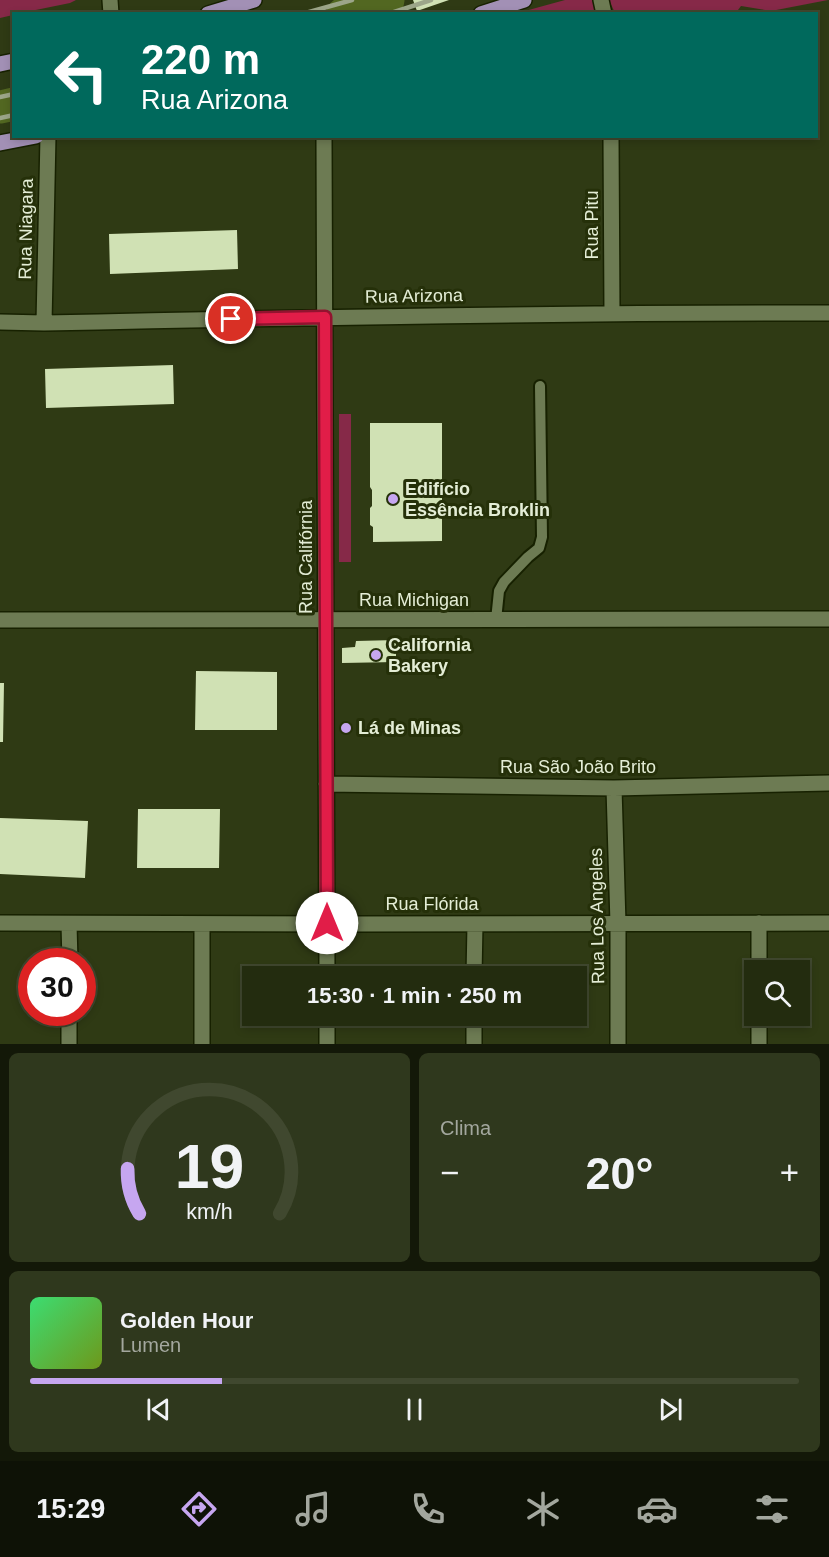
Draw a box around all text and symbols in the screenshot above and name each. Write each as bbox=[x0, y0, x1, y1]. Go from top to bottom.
icon: left bbox=[42, 36, 120, 114]
text: 220 m bbox=[141, 36, 260, 83]
text: Rua Arizona bbox=[141, 85, 288, 115]
street label: Rua Niagara bbox=[15, 177, 37, 280]
street label: Rua Pitu bbox=[582, 190, 602, 260]
street label: Rua Arizona bbox=[365, 285, 464, 307]
pin bbox=[205, 293, 256, 344]
icon: arrive bbox=[214, 302, 247, 335]
place label: Edifício Essência Broklin bbox=[405, 479, 550, 520]
marker: Edifício Essência Broklin bbox=[386, 492, 400, 506]
street label: Rua Califórnia bbox=[296, 499, 316, 614]
street label: Rua Michigan bbox=[359, 590, 469, 610]
place label: California Bakery bbox=[388, 635, 472, 676]
marker: California Bakery bbox=[369, 648, 383, 662]
place label: Lá de Minas bbox=[358, 718, 461, 738]
marker: Lá de Minas bbox=[339, 721, 353, 735]
street label: Rua São João Brito bbox=[500, 757, 656, 777]
street label: Rua Los Angeles bbox=[586, 848, 608, 984]
position arrow bbox=[295, 891, 359, 955]
street label: Rua Flórida bbox=[385, 894, 480, 914]
speed limit sign: 30 bbox=[18, 948, 96, 1026]
map controls bbox=[744, 960, 810, 1026]
button: search bbox=[744, 960, 810, 1026]
text: 15:30 · 1 min · 250 m bbox=[307, 983, 522, 1008]
text: Clima bbox=[440, 1117, 491, 1139]
text: 19 bbox=[175, 1132, 244, 1201]
text: 20° bbox=[585, 1148, 654, 1199]
text: − bbox=[440, 1154, 459, 1191]
text: + bbox=[780, 1154, 799, 1191]
text: km/h bbox=[186, 1201, 233, 1225]
text: Golden Hour bbox=[120, 1308, 253, 1333]
text: Lumen bbox=[120, 1334, 181, 1356]
icon: previous bbox=[142, 1393, 175, 1426]
icon: pause bbox=[398, 1393, 431, 1426]
icon: next bbox=[654, 1393, 687, 1426]
icon: directions bbox=[178, 1488, 220, 1530]
icon: music bbox=[292, 1488, 334, 1530]
icon: phone bbox=[407, 1488, 449, 1530]
icon: climate bbox=[522, 1488, 564, 1530]
icon: car bbox=[636, 1488, 678, 1530]
icon: filters bbox=[751, 1488, 793, 1530]
text: 15:29 bbox=[36, 1494, 105, 1524]

